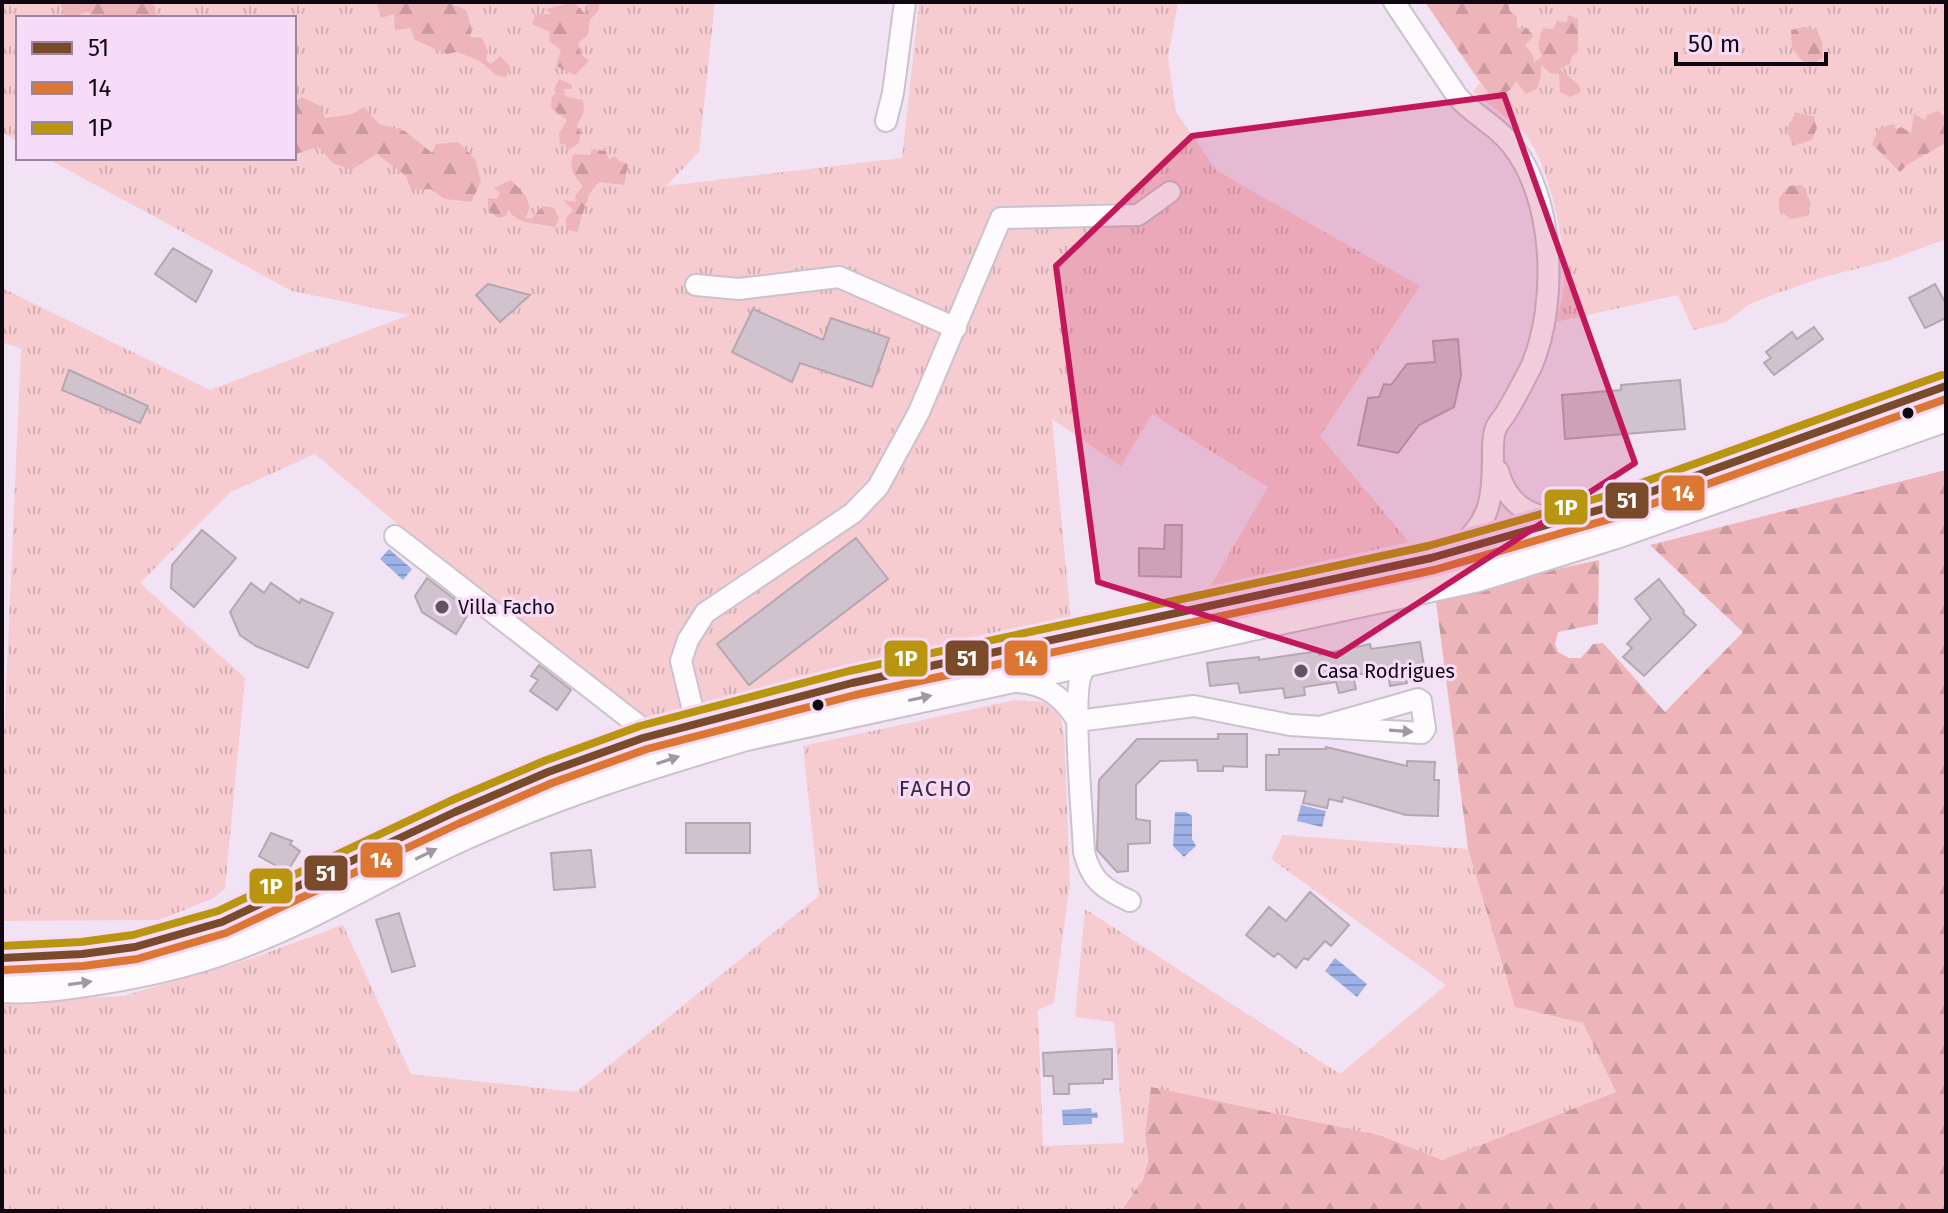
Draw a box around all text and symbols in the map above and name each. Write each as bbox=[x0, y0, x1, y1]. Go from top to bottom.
legend bbox=[16, 16, 296, 160]
scale bar bbox=[1676, 16, 1826, 66]
text: 50 m bbox=[1688, 30, 1740, 58]
text: 51 bbox=[88, 34, 109, 62]
text: 14 bbox=[88, 74, 111, 102]
text: 1P bbox=[88, 114, 112, 142]
unlabelled marker bbox=[1900, 405, 1916, 421]
line badge: 14 bbox=[1660, 474, 1706, 512]
text: 14 bbox=[1672, 480, 1694, 507]
line badge: 51 bbox=[1604, 481, 1650, 520]
text: 51 bbox=[1617, 487, 1637, 514]
line badge: 1P bbox=[1543, 488, 1589, 526]
text: 1P bbox=[1554, 494, 1578, 521]
place label: Villa Facho bbox=[458, 595, 555, 619]
marker: Villa Facho bbox=[433, 598, 451, 616]
line badge: 1P bbox=[883, 639, 929, 678]
line badge: 51 bbox=[944, 639, 990, 677]
line badge: 14 bbox=[1003, 639, 1049, 677]
text: 1P bbox=[894, 645, 918, 672]
text: 51 bbox=[957, 645, 977, 672]
text: 14 bbox=[1015, 645, 1037, 672]
place label: Casa Rodrigues bbox=[1317, 659, 1455, 683]
marker: Casa Rodrigues bbox=[1292, 662, 1310, 680]
one-way arrow bbox=[908, 691, 933, 703]
unlabelled marker bbox=[810, 697, 826, 713]
one-way arrow bbox=[1389, 725, 1414, 738]
one-way arrow bbox=[656, 753, 680, 765]
district label: FACHO bbox=[899, 775, 973, 802]
line badge: 14 bbox=[359, 841, 404, 879]
text: 14 bbox=[370, 847, 392, 874]
one-way arrow bbox=[415, 848, 438, 861]
line badge: 51 bbox=[303, 854, 349, 892]
text: 51 bbox=[316, 860, 336, 887]
line badge: 1P bbox=[248, 867, 294, 905]
text: 1P bbox=[259, 873, 283, 900]
one-way arrow bbox=[68, 976, 93, 989]

